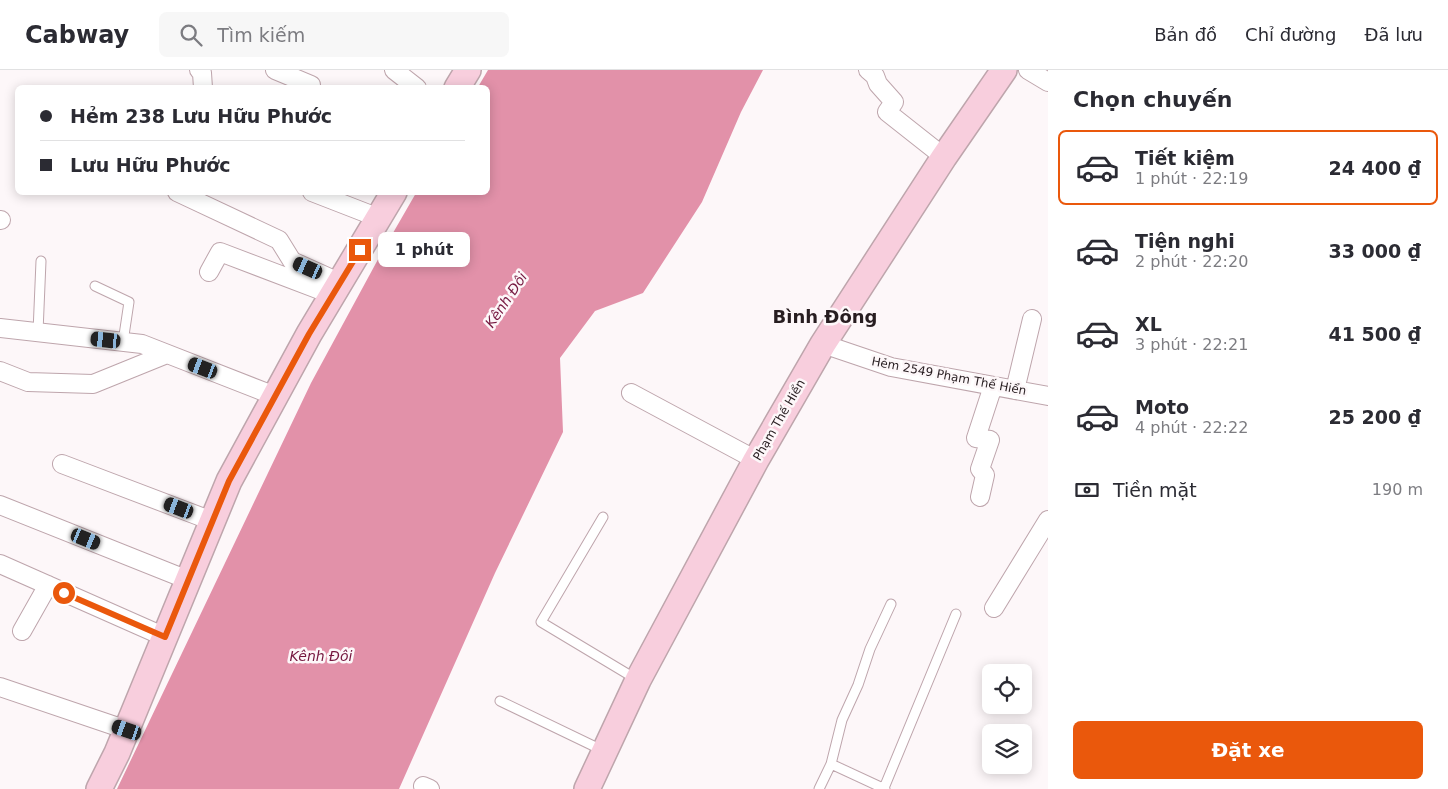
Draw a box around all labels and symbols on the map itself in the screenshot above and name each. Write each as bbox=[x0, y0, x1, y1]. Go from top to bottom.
callout: 1 phút bbox=[378, 232, 470, 268]
route end bbox=[349, 239, 371, 261]
car bbox=[291, 255, 324, 281]
water label: Kênh Đôi bbox=[482, 269, 530, 331]
district label: Bình Đông bbox=[773, 306, 877, 327]
car bbox=[90, 331, 121, 349]
street label: Hẻm 2549 Phạm Thế Hiển bbox=[870, 354, 1028, 398]
car bbox=[186, 356, 219, 380]
street label: Phạm Thế Hiển bbox=[750, 377, 808, 463]
car bbox=[162, 496, 195, 520]
car bbox=[69, 526, 102, 552]
route start bbox=[53, 582, 75, 604]
water label: Kênh Đôi bbox=[290, 648, 353, 664]
car bbox=[110, 718, 143, 742]

